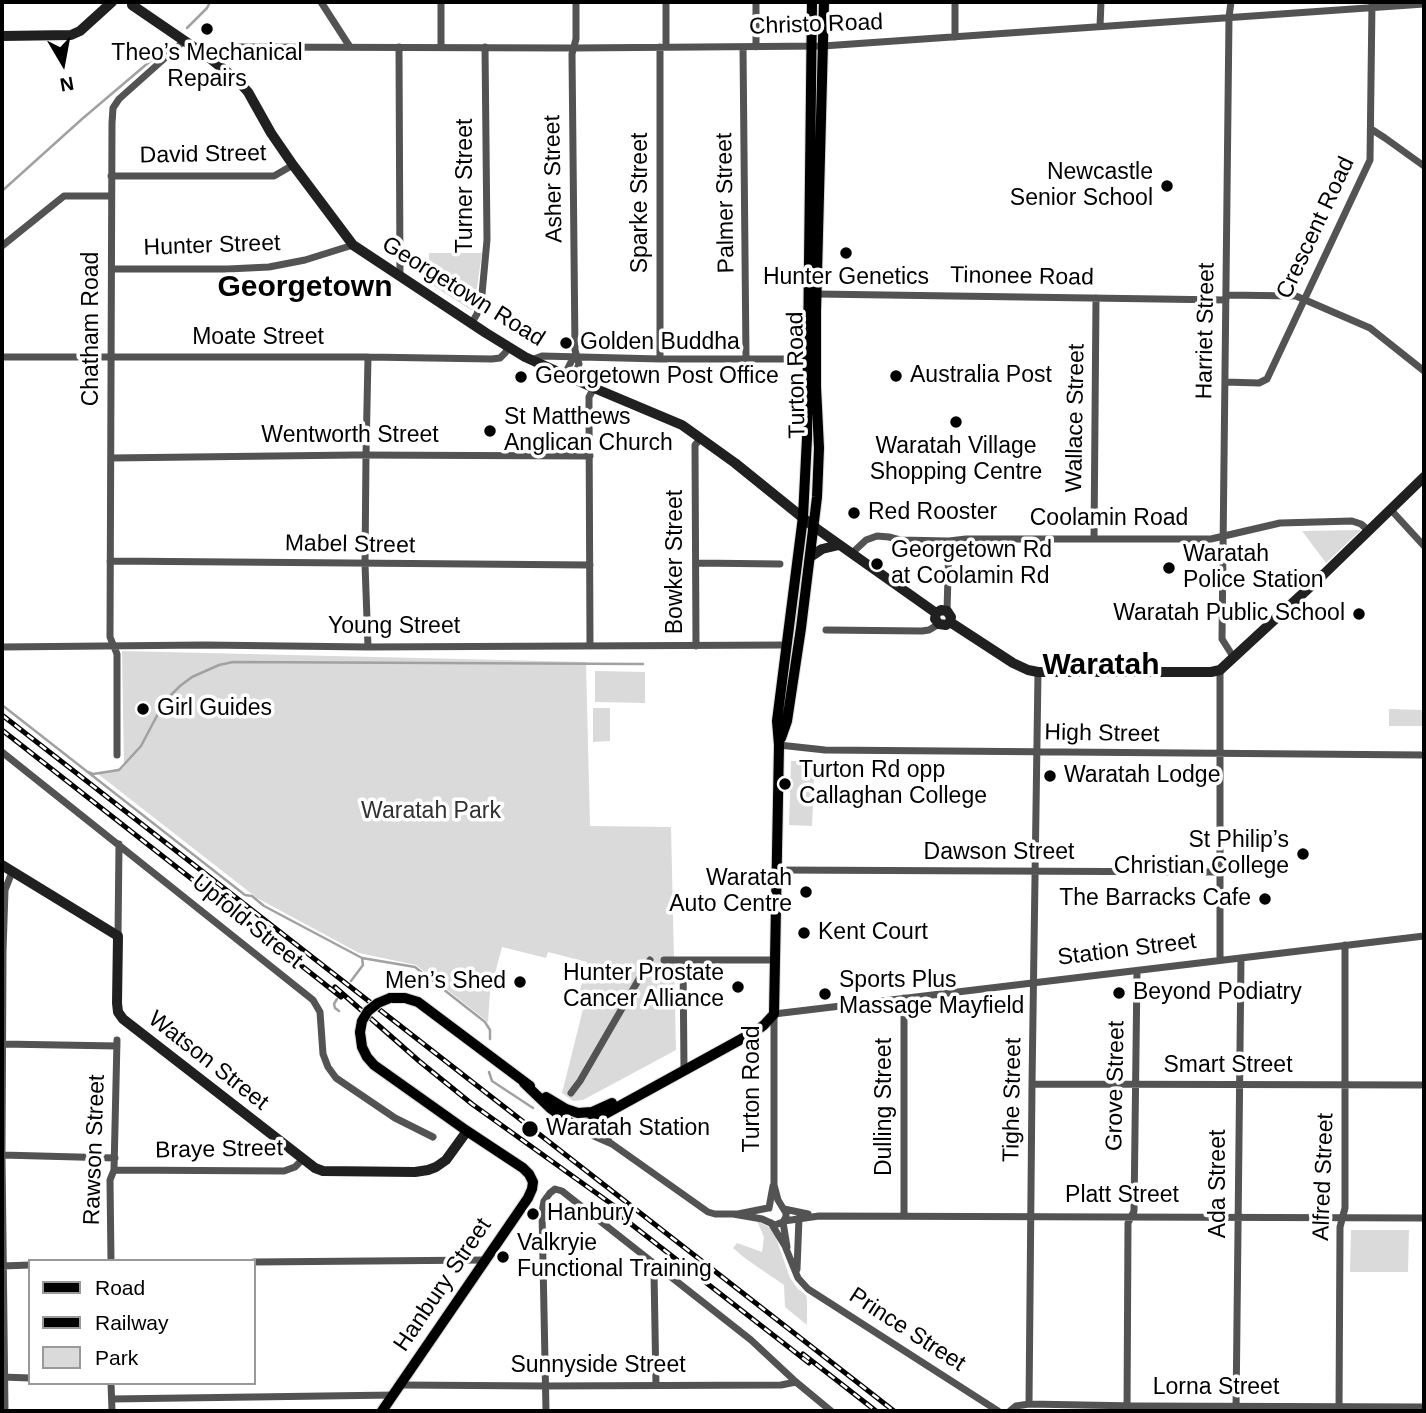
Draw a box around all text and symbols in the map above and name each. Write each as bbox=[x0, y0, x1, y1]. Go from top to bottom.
street label: Christo Road bbox=[748, 9, 884, 41]
marker: Theo’s Mechanical Repairs bbox=[199, 21, 215, 37]
north arrow bbox=[28, 28, 98, 98]
place label: Theo’s Mechanical Repairs bbox=[111, 40, 303, 94]
text: N bbox=[58, 73, 75, 96]
street label: Asher Street bbox=[539, 115, 569, 243]
street label: Turner Street bbox=[452, 119, 480, 253]
street label: Palmer Street bbox=[711, 132, 741, 274]
street label: Sparke Street bbox=[627, 133, 655, 273]
street label: David Street bbox=[139, 140, 267, 170]
street label: Crescent Road bbox=[1271, 153, 1361, 303]
place label: Newcastle Senior School bbox=[1010, 159, 1153, 213]
marker: Newcastle Senior School bbox=[1159, 178, 1175, 194]
street label: Hunter Street bbox=[143, 230, 281, 262]
street label: Georgetown Road bbox=[377, 231, 549, 353]
marker: Hunter Genetics bbox=[838, 245, 854, 261]
street label: Chatham Road bbox=[78, 252, 106, 406]
street label: Tinonee Road bbox=[950, 262, 1094, 292]
street label: Harriet Street bbox=[1191, 262, 1221, 400]
place label: Hunter Genetics bbox=[763, 264, 929, 292]
district label: Georgetown bbox=[217, 270, 393, 306]
street label: Turton Road bbox=[782, 311, 812, 439]
street label: Moate Street bbox=[192, 324, 324, 352]
place label: Golden Buddha bbox=[580, 329, 740, 357]
marker: Golden Buddha bbox=[558, 335, 574, 351]
street label: Wallace Street bbox=[1061, 343, 1091, 493]
place label: Australia Post bbox=[910, 362, 1052, 390]
place label: Georgetown Post Office bbox=[535, 363, 779, 391]
marker: Australia Post bbox=[888, 368, 904, 384]
marker: Georgetown Post Office bbox=[513, 369, 529, 385]
place label: St Matthews Anglican Church bbox=[504, 404, 673, 458]
marker: Waratah Village Shopping Centre bbox=[948, 414, 964, 430]
street label: Wentworth Street bbox=[261, 422, 439, 450]
marker: St Matthews Anglican Church bbox=[482, 423, 498, 439]
place label: Waratah Village Shopping Centre bbox=[870, 433, 1042, 487]
street label: Bowker Street bbox=[662, 490, 690, 634]
place label: Red Rooster bbox=[868, 499, 997, 527]
marker: Red Rooster bbox=[846, 505, 862, 521]
street label: Coolamin Road bbox=[1030, 505, 1188, 533]
street label: Mabel Street bbox=[285, 530, 415, 560]
place label: Georgetown Rd at Coolamin Rd bbox=[891, 537, 1052, 591]
place label: Waratah Police Station bbox=[1183, 541, 1324, 595]
marker: Georgetown Rd at Coolamin Rd bbox=[869, 556, 885, 572]
marker: Waratah Police Station bbox=[1161, 560, 1177, 576]
place label: Waratah Public School bbox=[1113, 600, 1345, 628]
marker: Waratah Public School bbox=[1351, 606, 1367, 622]
street label: Young Street bbox=[328, 613, 460, 641]
district label: Waratah bbox=[1042, 648, 1160, 684]
place label: Girl Guides bbox=[157, 695, 272, 723]
marker: Girl Guides bbox=[135, 701, 151, 717]
street label: High Street bbox=[1044, 719, 1160, 749]
place label: Turton Rd opp Callaghan College bbox=[799, 757, 987, 811]
place label: Waratah Lodge bbox=[1064, 762, 1220, 790]
marker: Waratah Lodge bbox=[1042, 768, 1058, 784]
marker: Turton Rd opp Callaghan College bbox=[777, 776, 793, 792]
park label: Waratah Park bbox=[361, 798, 501, 826]
place label: St Philip’s Christian College bbox=[1114, 827, 1289, 881]
street label: Dawson Street bbox=[924, 839, 1074, 867]
marker: St Philip’s Christian College bbox=[1295, 846, 1311, 862]
place label: Waratah Auto Centre bbox=[669, 865, 792, 919]
street label: Upfold Street bbox=[186, 869, 308, 975]
marker: Waratah Auto Centre bbox=[798, 884, 814, 900]
place label: The Barracks Cafe bbox=[1059, 885, 1251, 913]
marker: The Barracks Cafe bbox=[1257, 891, 1273, 907]
place label: Kent Court bbox=[818, 919, 928, 947]
marker: Kent Court bbox=[796, 925, 812, 941]
street label: Station Street bbox=[1056, 928, 1198, 972]
place label: Hunter Prostate Cancer Alliance bbox=[563, 960, 724, 1014]
place label: Sports Plus Massage Mayfield bbox=[839, 967, 1024, 1021]
place label: Men’s Shed bbox=[385, 968, 506, 996]
marker: Men’s Shed bbox=[512, 974, 528, 990]
marker: Hunter Prostate Cancer Alliance bbox=[730, 979, 746, 995]
place label: Beyond Podiatry bbox=[1133, 979, 1302, 1007]
marker: Beyond Podiatry bbox=[1111, 985, 1127, 1001]
marker: Sports Plus Massage Mayfield bbox=[817, 986, 833, 1002]
street label: Watson Street bbox=[142, 1006, 274, 1116]
street label: Grove Street bbox=[1101, 1021, 1131, 1151]
street label: Turton Road bbox=[739, 1026, 767, 1152]
street label: Dulling Street bbox=[871, 1038, 899, 1176]
street label: Tighe Street bbox=[998, 1038, 1028, 1162]
street label: Smart Street bbox=[1163, 1052, 1293, 1080]
street label: Rawson Street bbox=[79, 1074, 111, 1226]
street label: Alfred Street bbox=[1308, 1113, 1340, 1241]
place label: Waratah Station bbox=[546, 1115, 710, 1143]
marker: Waratah Station bbox=[520, 1119, 540, 1139]
street label: Ada Street bbox=[1205, 1130, 1233, 1238]
street label: Braye Street bbox=[155, 1135, 283, 1165]
street label: Platt Street bbox=[1065, 1182, 1179, 1210]
place label: Hanbury bbox=[547, 1200, 634, 1228]
marker: Hanbury bbox=[525, 1206, 541, 1222]
street label: Hanbury Street bbox=[388, 1213, 498, 1357]
place label: Valkryie Functional Training bbox=[517, 1230, 712, 1284]
marker: Valkryie Functional Training bbox=[495, 1249, 511, 1265]
legend bbox=[28, 1259, 256, 1385]
text: Road bbox=[95, 1276, 145, 1299]
street label: Prince Street bbox=[844, 1282, 970, 1378]
text: Railway bbox=[95, 1311, 169, 1334]
text: Park bbox=[95, 1346, 138, 1369]
street label: Sunnyside Street bbox=[510, 1352, 686, 1380]
street label: Lorna Street bbox=[1153, 1374, 1279, 1402]

